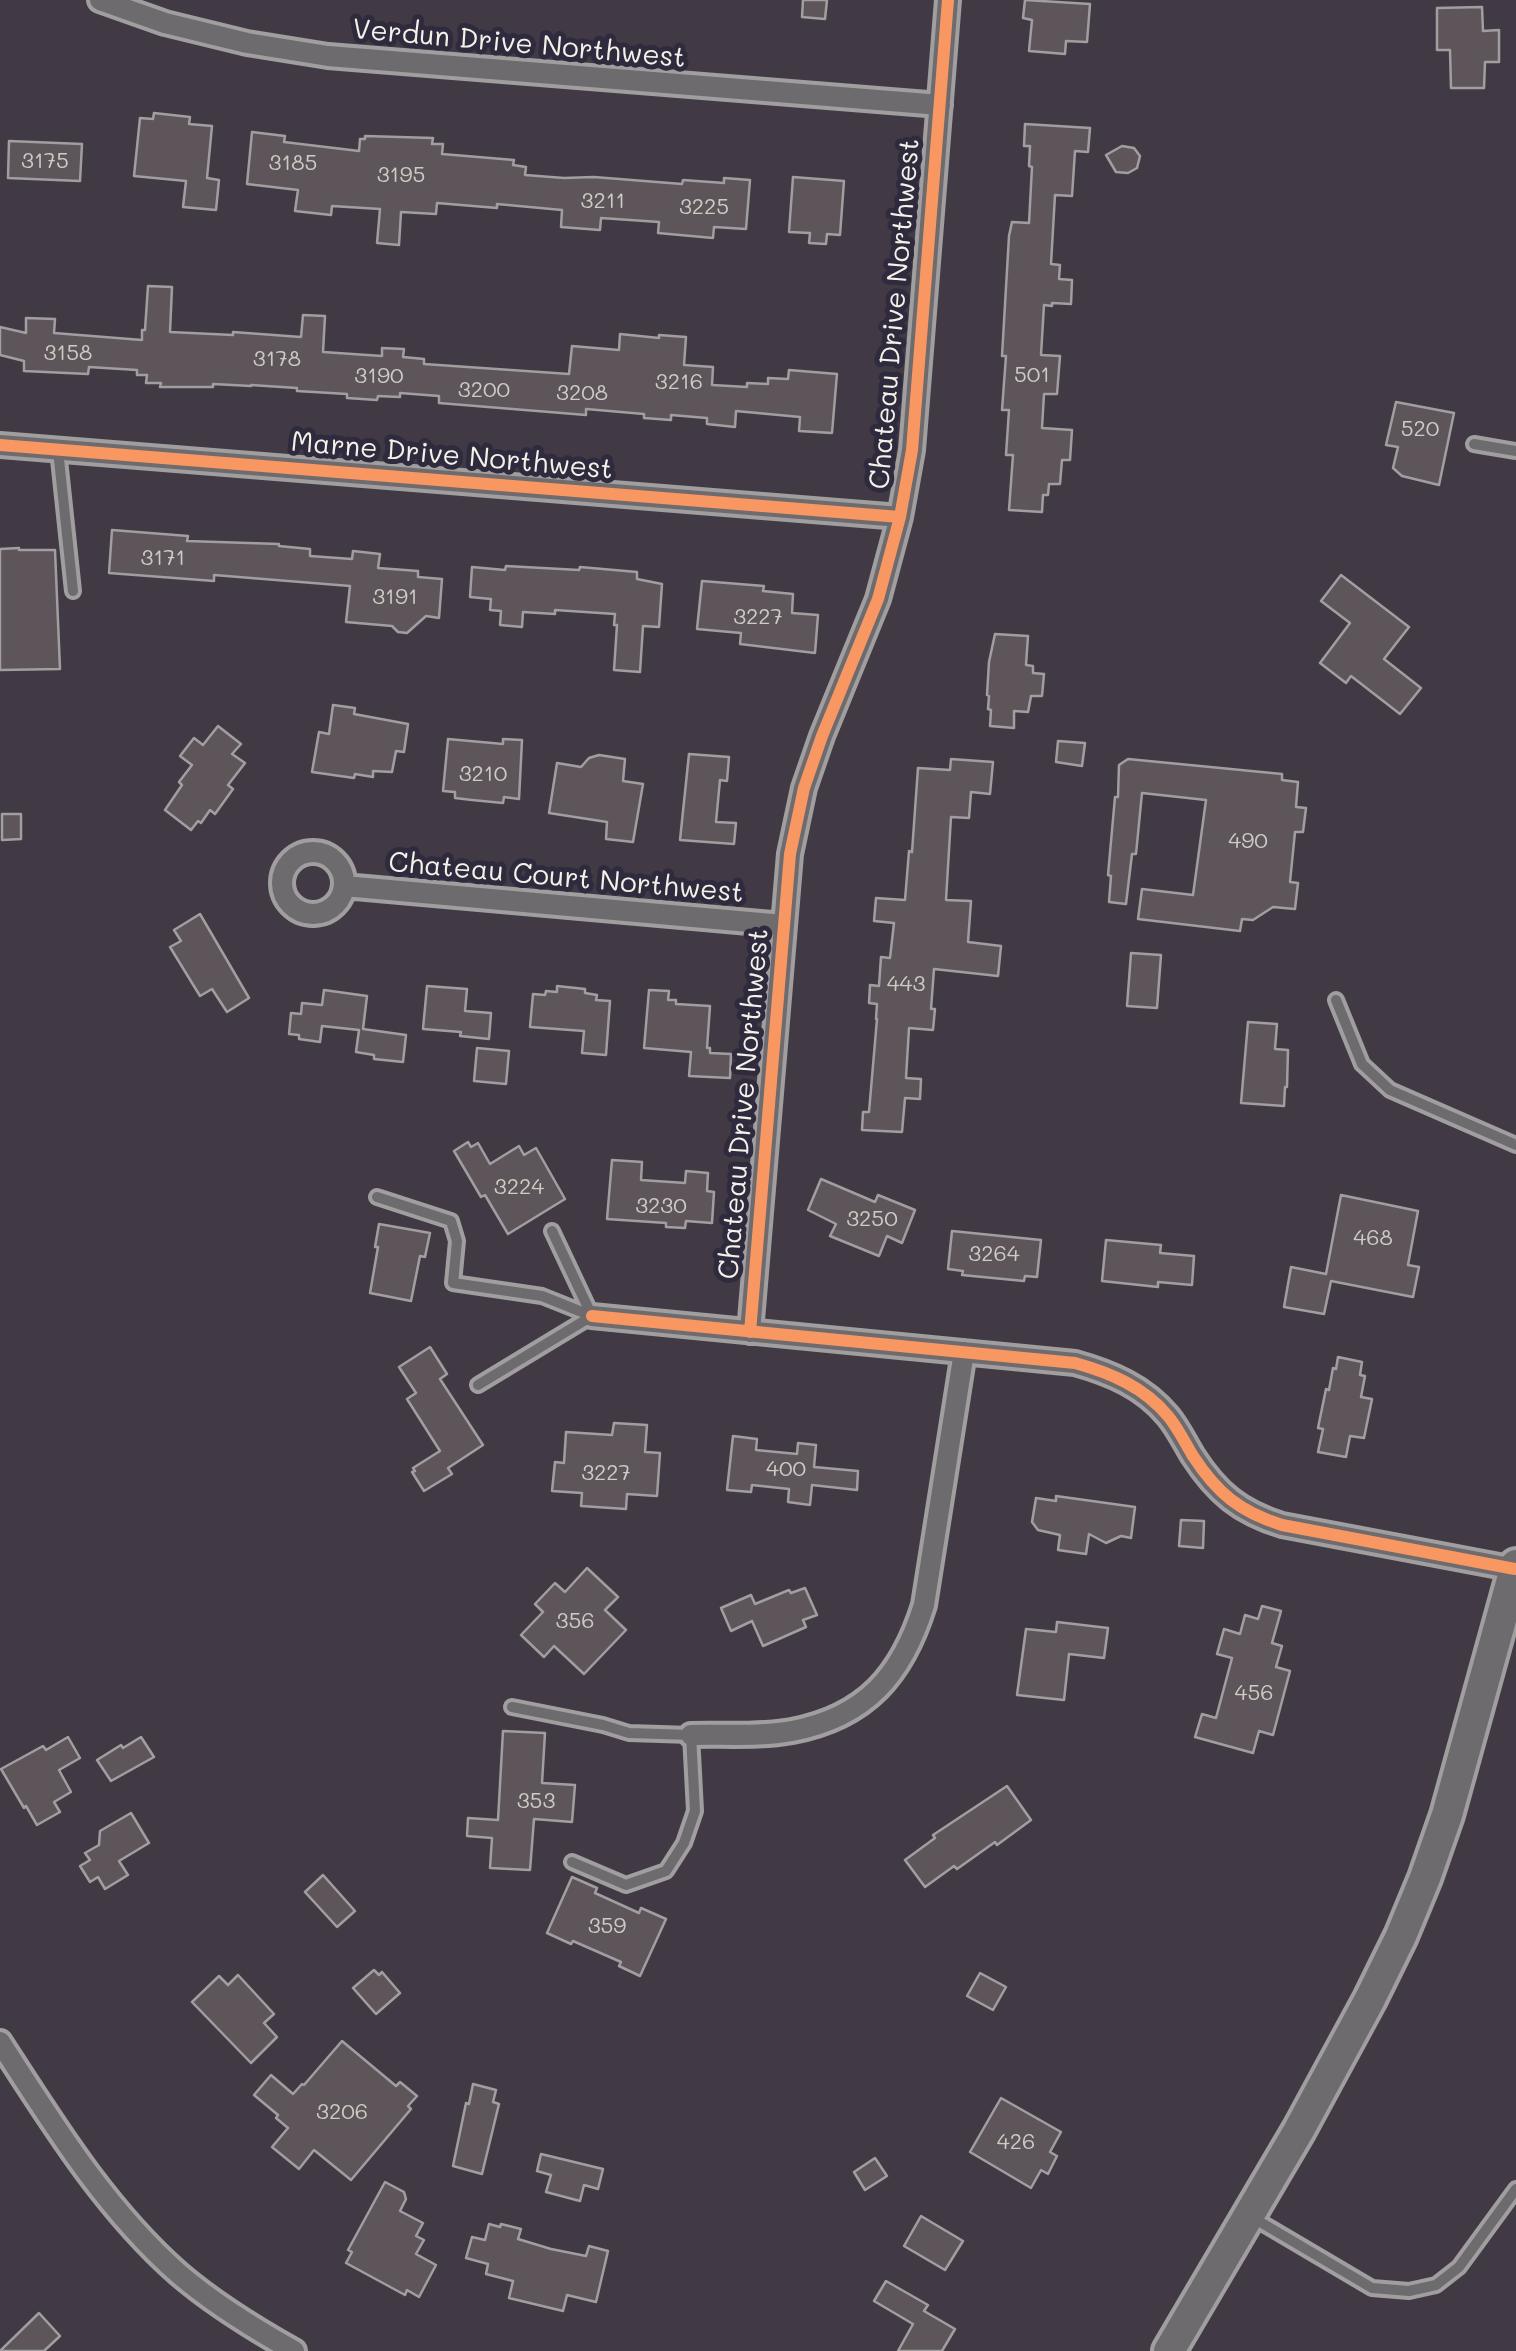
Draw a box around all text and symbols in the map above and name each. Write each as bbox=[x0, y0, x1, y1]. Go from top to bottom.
street label: Verdun Drive Northwest bbox=[351, 13, 687, 75]
street label: Chateau Drive Northwest bbox=[863, 137, 927, 491]
house number: 3175 bbox=[21, 148, 69, 174]
house number: 3185 bbox=[269, 150, 317, 176]
house number: 3195 bbox=[377, 162, 425, 188]
house number: 3211 bbox=[581, 188, 625, 214]
house number: 3225 bbox=[679, 194, 729, 220]
house number: 3158 bbox=[44, 340, 92, 366]
house number: 3178 bbox=[253, 346, 301, 372]
house number: 501 bbox=[1014, 362, 1050, 388]
house number: 3190 bbox=[354, 363, 404, 389]
house number: 3216 bbox=[655, 369, 703, 395]
house number: 3200 bbox=[458, 377, 510, 403]
house number: 3208 bbox=[556, 380, 608, 406]
house number: 520 bbox=[1401, 416, 1439, 442]
street label: Marne Drive Northwest bbox=[290, 425, 614, 487]
house number: 3171 bbox=[141, 545, 185, 571]
house number: 3191 bbox=[372, 584, 418, 610]
house number: 3227 bbox=[733, 604, 783, 630]
house number: 3210 bbox=[459, 761, 507, 787]
house number: 490 bbox=[1228, 828, 1268, 854]
street label: Chateau Court Northwest bbox=[387, 846, 745, 910]
street label: Chateau Drive Northwest bbox=[712, 927, 776, 1281]
house number: 443 bbox=[887, 971, 925, 997]
house number: 3224 bbox=[494, 1174, 544, 1200]
house number: 3230 bbox=[635, 1193, 687, 1219]
house number: 3250 bbox=[846, 1206, 898, 1232]
house number: 468 bbox=[1353, 1225, 1393, 1251]
house number: 3264 bbox=[968, 1241, 1020, 1267]
house number: 400 bbox=[766, 1456, 806, 1482]
house number: 3227 bbox=[581, 1460, 631, 1486]
house number: 356 bbox=[555, 1608, 595, 1634]
house number: 456 bbox=[1234, 1680, 1274, 1706]
house number: 353 bbox=[517, 1788, 555, 1814]
house number: 359 bbox=[588, 1913, 626, 1939]
house number: 3206 bbox=[316, 2099, 368, 2125]
house number: 426 bbox=[997, 2129, 1035, 2155]

